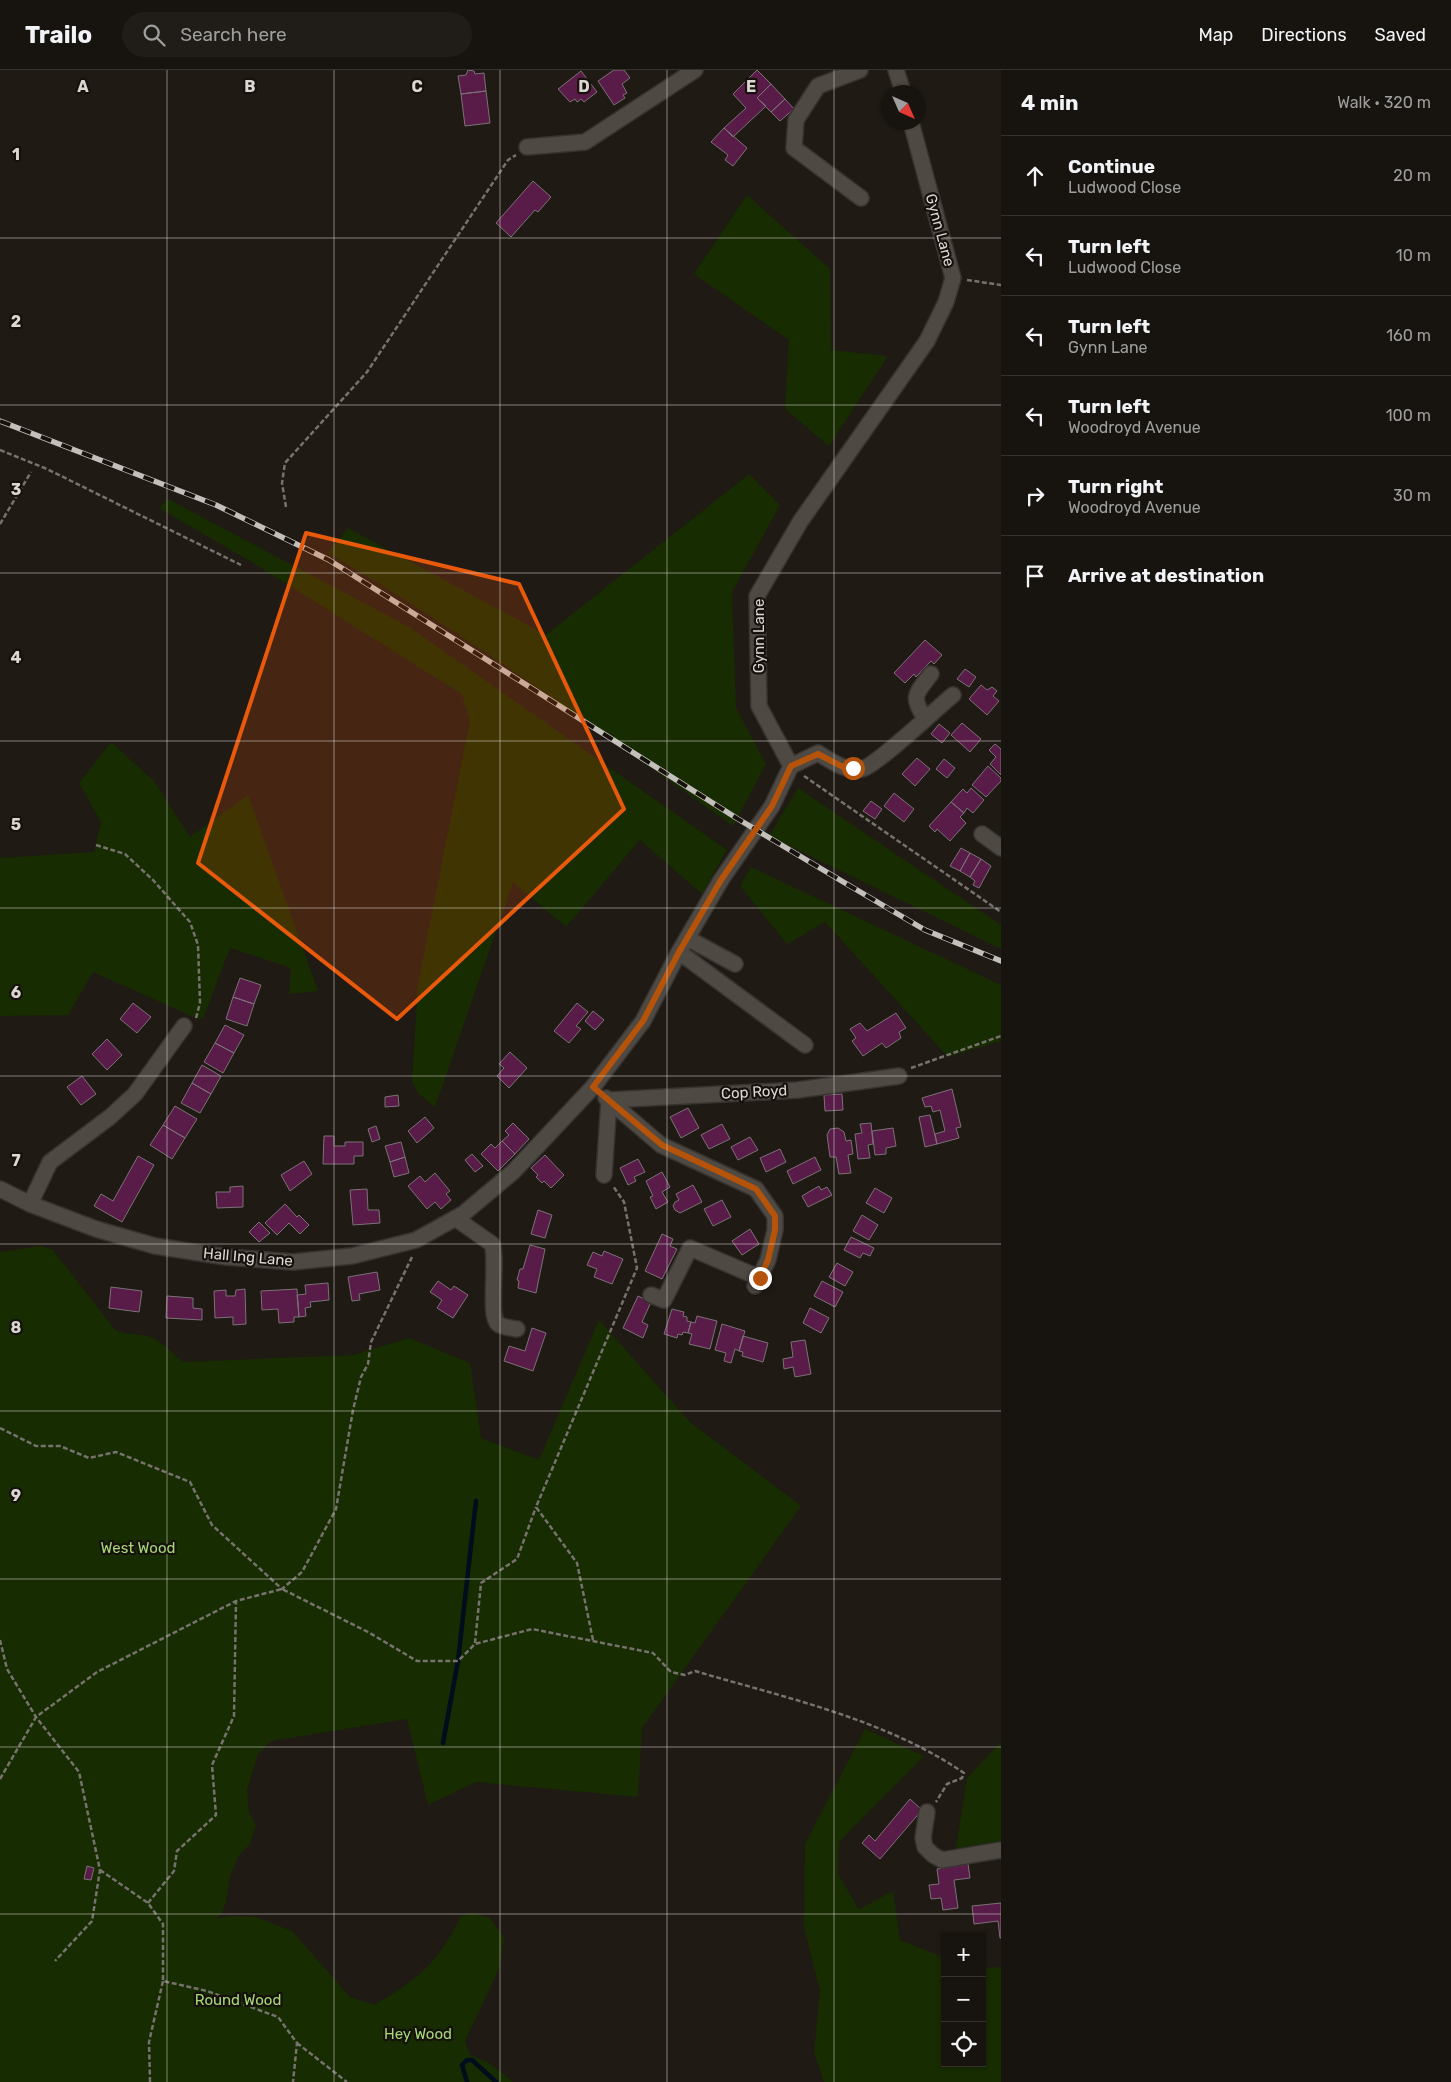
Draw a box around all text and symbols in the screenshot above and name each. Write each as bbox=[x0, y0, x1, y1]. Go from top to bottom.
search box bbox=[122, 12, 472, 57]
text: Trailo bbox=[25, 21, 92, 49]
icon: search bbox=[140, 21, 168, 49]
text: Search here bbox=[180, 23, 287, 46]
text: Map bbox=[1198, 24, 1233, 46]
text: Directions bbox=[1261, 24, 1347, 46]
text: Saved bbox=[1375, 24, 1426, 46]
text: A bbox=[77, 77, 89, 96]
text: B bbox=[244, 77, 256, 96]
text: C bbox=[411, 77, 423, 96]
text: D bbox=[578, 77, 590, 96]
text: E bbox=[746, 77, 756, 96]
north arrow bbox=[881, 85, 926, 130]
text: 4 min bbox=[1021, 90, 1079, 115]
text: Walk · 320 m bbox=[1337, 93, 1431, 112]
text: 1 bbox=[12, 145, 20, 164]
text: Continue bbox=[1068, 155, 1155, 178]
icon: ahead bbox=[1021, 162, 1049, 190]
text: 20 m bbox=[1393, 166, 1431, 185]
text: Ludwood Close bbox=[1068, 178, 1181, 197]
street label: Gynn Lane bbox=[922, 192, 958, 268]
text: Turn left bbox=[1068, 235, 1150, 258]
icon: left bbox=[1021, 242, 1049, 270]
text: 10 m bbox=[1396, 246, 1431, 265]
text: Ludwood Close bbox=[1068, 258, 1181, 277]
text: 2 bbox=[11, 312, 21, 331]
text: Turn left bbox=[1068, 315, 1150, 338]
icon: left bbox=[1021, 322, 1049, 350]
text: 160 m bbox=[1386, 326, 1431, 345]
text: Gynn Lane bbox=[1068, 338, 1148, 357]
text: Turn left bbox=[1068, 395, 1150, 418]
icon: left bbox=[1021, 402, 1049, 430]
text: 100 m bbox=[1386, 406, 1431, 425]
text: Woodroyd Avenue bbox=[1068, 418, 1201, 437]
text: Turn right bbox=[1068, 475, 1163, 498]
text: 3 bbox=[11, 480, 21, 499]
icon: right bbox=[1021, 482, 1049, 510]
text: 30 m bbox=[1393, 486, 1431, 505]
text: Woodroyd Avenue bbox=[1068, 498, 1201, 517]
icon: arrive bbox=[1021, 562, 1049, 590]
text: Arrive at destination bbox=[1068, 564, 1264, 587]
street label: Gynn Lane bbox=[750, 599, 768, 673]
text: 4 bbox=[11, 648, 22, 667]
route start bbox=[842, 757, 865, 780]
text: 5 bbox=[11, 815, 21, 834]
text: 6 bbox=[11, 983, 21, 1002]
street label: Cop Royd bbox=[720, 1081, 788, 1103]
text: 7 bbox=[11, 1151, 21, 1170]
street label: Hall Ing Lane bbox=[202, 1244, 294, 1270]
route end bbox=[749, 1267, 772, 1290]
text: 8 bbox=[11, 1318, 22, 1337]
text: 9 bbox=[11, 1486, 21, 1505]
park label: West Wood bbox=[101, 1539, 175, 1557]
map controls bbox=[941, 1932, 986, 2067]
button: + bbox=[941, 1932, 986, 1977]
button: − bbox=[941, 1977, 986, 2022]
park label: Round Wood bbox=[195, 1991, 281, 2009]
button: locate bbox=[941, 2022, 986, 2067]
park label: Hey Wood bbox=[384, 2025, 452, 2043]

